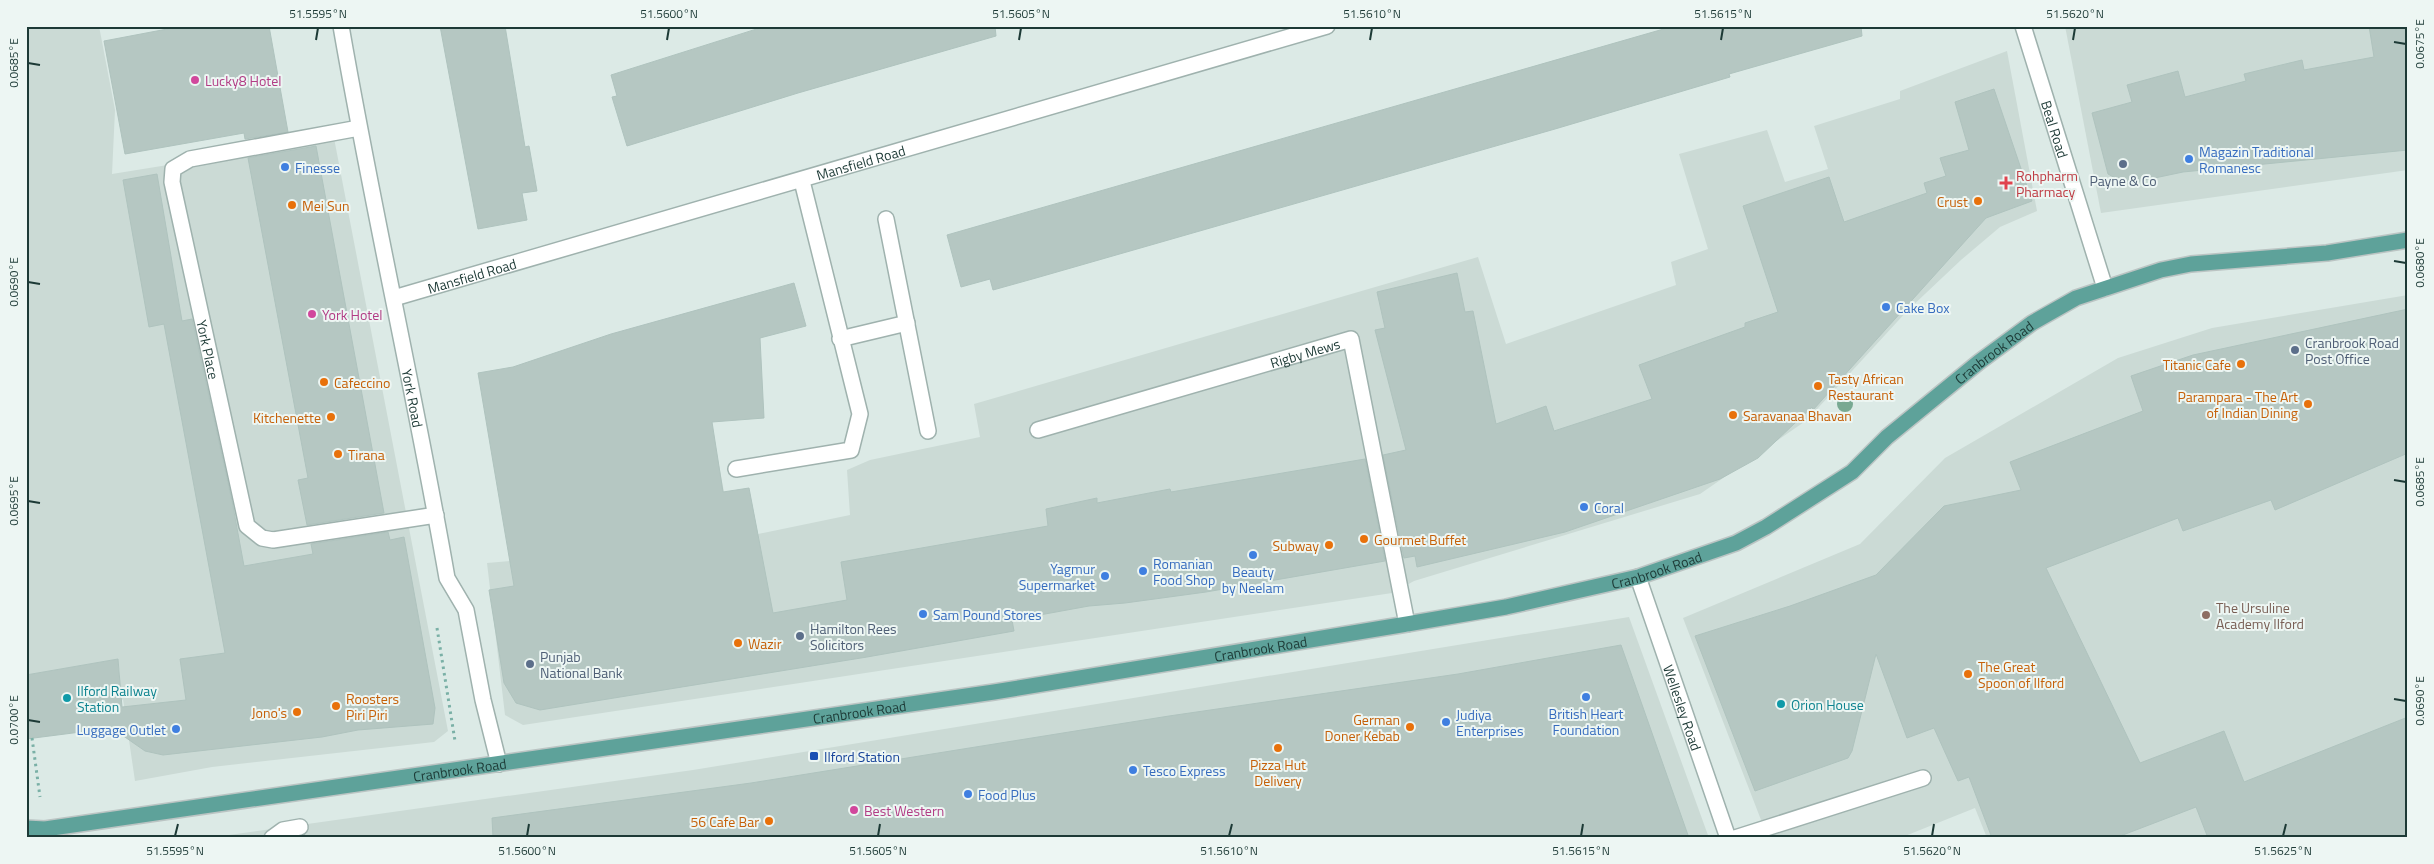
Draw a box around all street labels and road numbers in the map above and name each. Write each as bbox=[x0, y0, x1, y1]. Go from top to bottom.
street label: Beal Road bbox=[2036, 98, 2074, 161]
street label: Mansfield Road bbox=[814, 139, 908, 185]
street label: Mansfield Road bbox=[425, 252, 519, 298]
street label: Cranbrook Road bbox=[1950, 315, 2037, 389]
street label: York Place bbox=[192, 318, 225, 381]
street label: Rigby Mews bbox=[1268, 332, 1342, 373]
street label: York Road bbox=[397, 367, 429, 429]
street label: Cranbrook Road bbox=[1609, 545, 1705, 593]
street label: Cranbrook Road bbox=[1212, 630, 1309, 666]
street label: Wellesley Road bbox=[1658, 662, 1708, 753]
street label: Cranbrook Road bbox=[812, 694, 908, 729]
street label: Cranbrook Road bbox=[412, 752, 508, 786]

